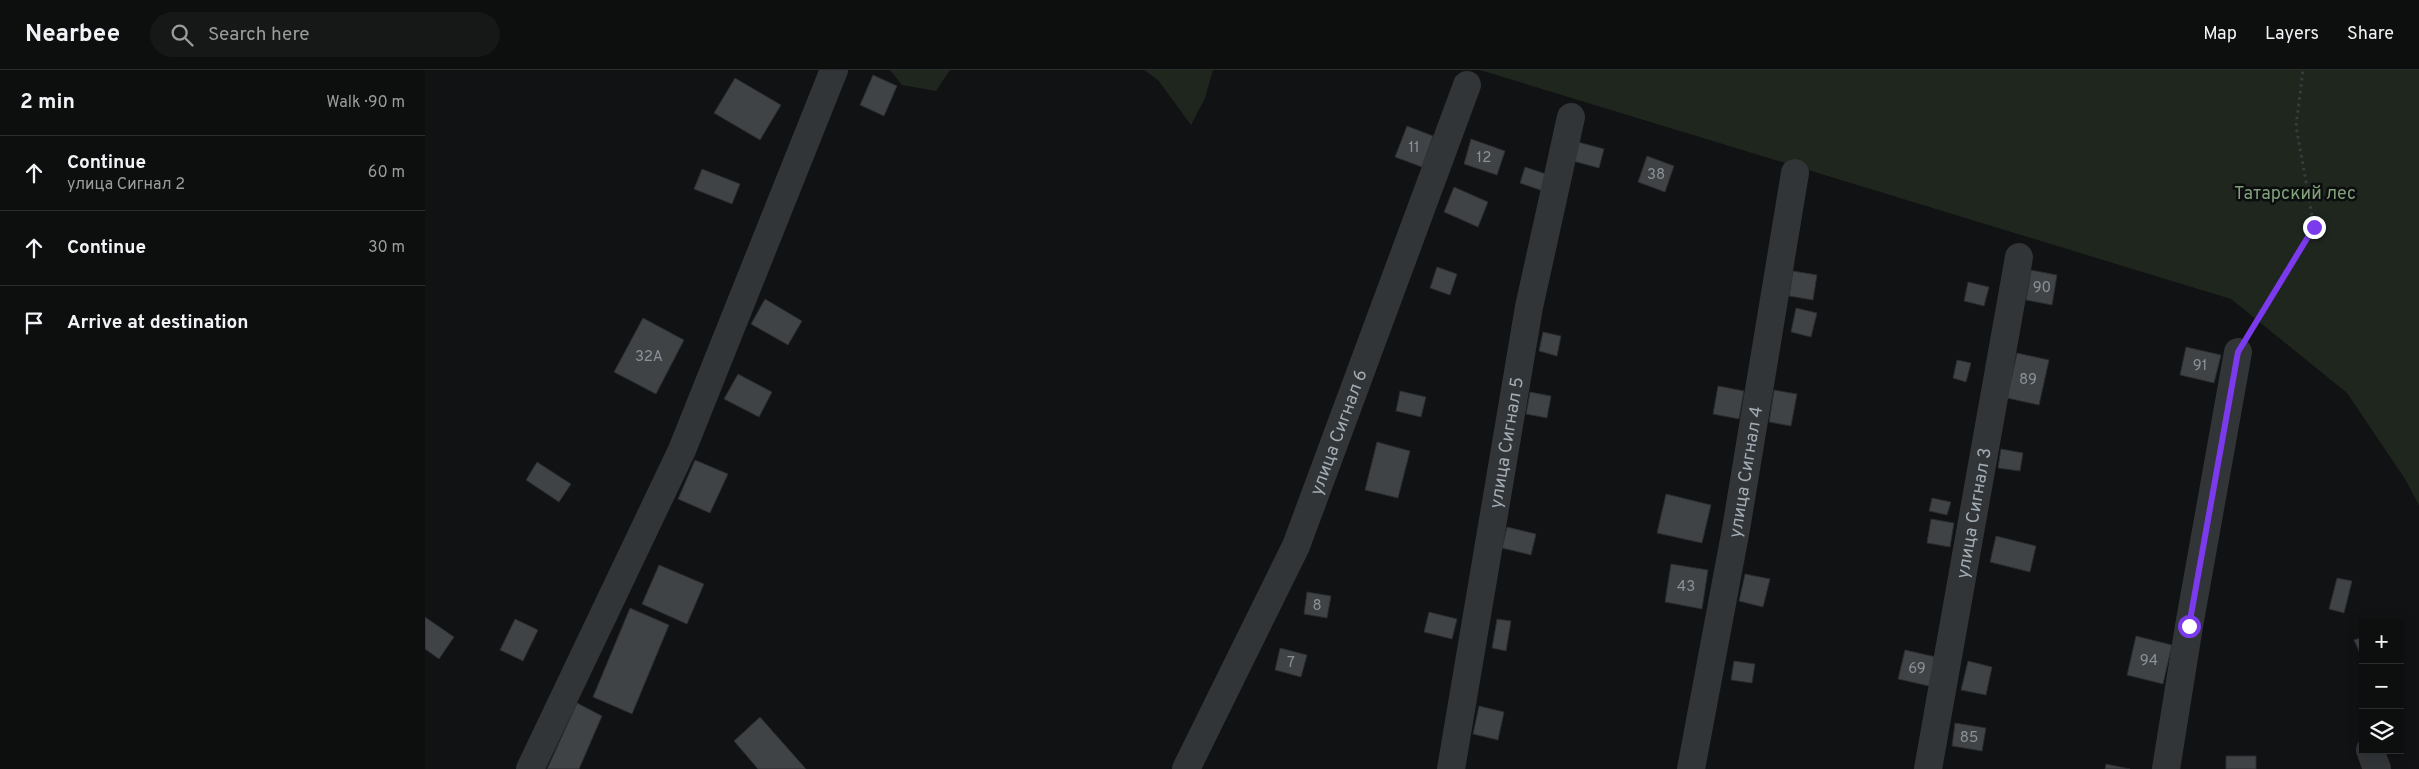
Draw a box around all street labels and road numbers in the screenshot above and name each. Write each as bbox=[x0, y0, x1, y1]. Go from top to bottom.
street label: улица Сигнал 6 bbox=[1306, 367, 1373, 499]
street label: улица Сигнал 5 bbox=[1485, 375, 1530, 510]
street label: улица Сигнал 4 bbox=[1725, 405, 1769, 540]
street label: улица Сигнал 3 bbox=[1952, 446, 1998, 581]

